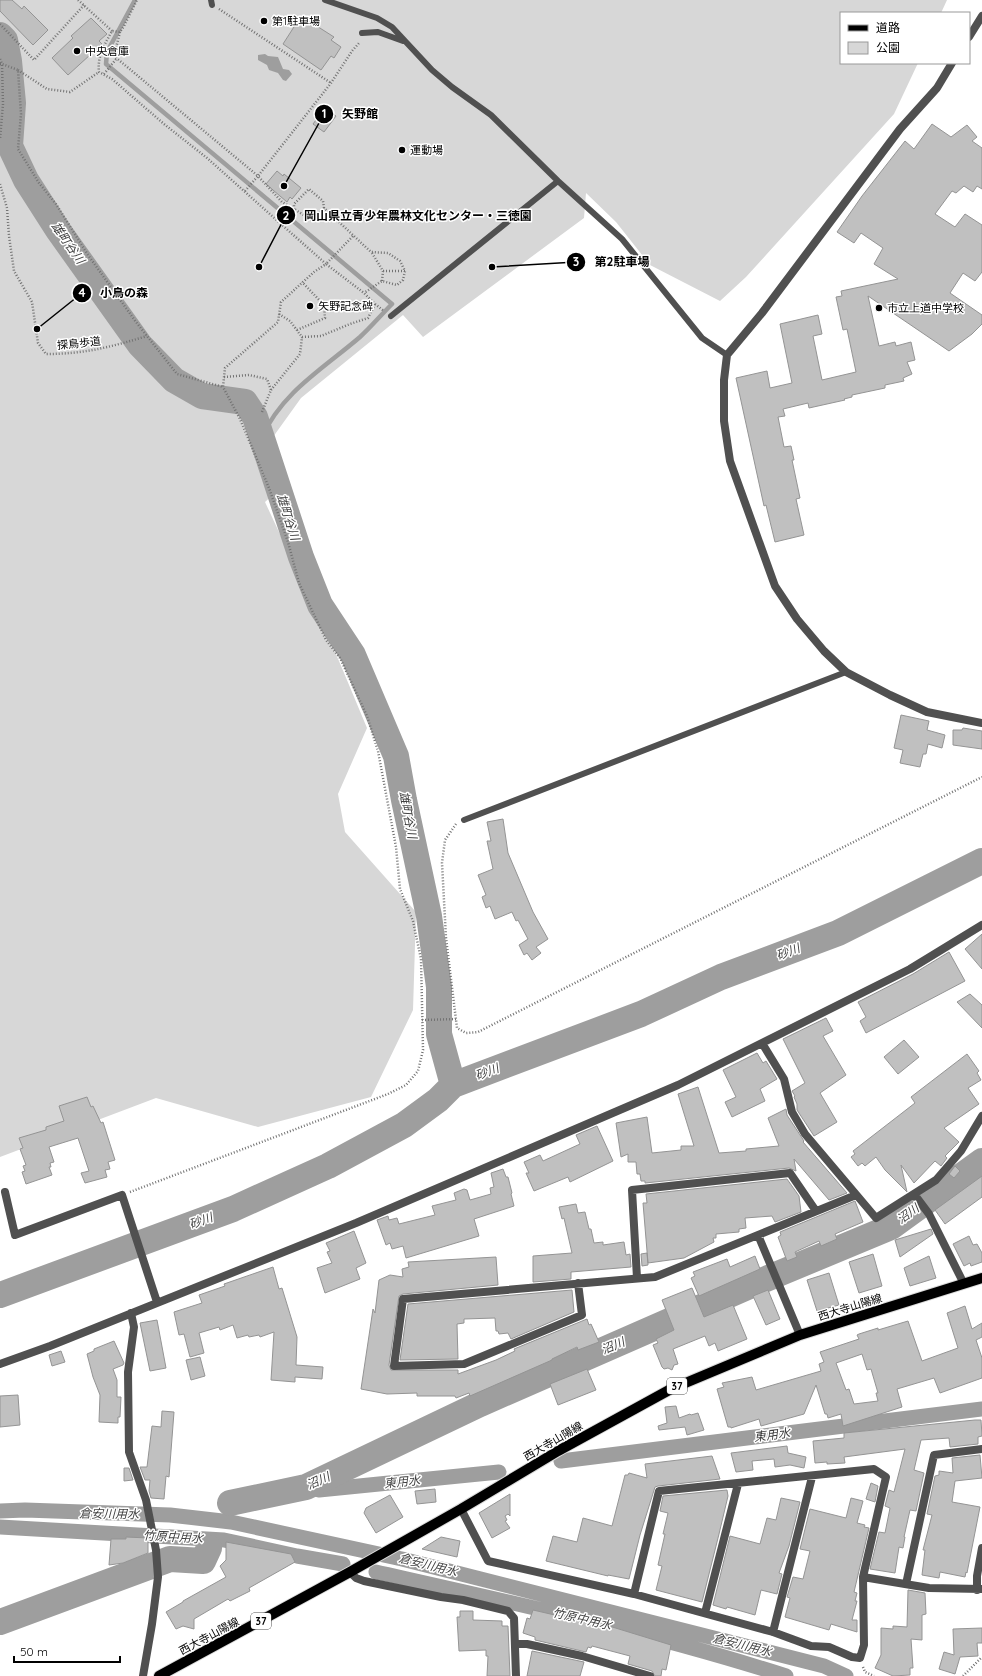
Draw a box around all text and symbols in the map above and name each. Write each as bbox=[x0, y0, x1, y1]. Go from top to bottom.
legend bbox=[840, 12, 970, 64]
place label: 第1駐車場 bbox=[272, 14, 320, 28]
marker: 第1駐車場 bbox=[259, 16, 269, 26]
text: 道路 bbox=[876, 20, 900, 35]
text: 公園 bbox=[876, 40, 900, 55]
place label: 中央倉庫 bbox=[85, 44, 129, 58]
marker: 中央倉庫 bbox=[72, 46, 82, 56]
callout: 矢野館 bbox=[314, 102, 386, 126]
text: 1 bbox=[322, 106, 326, 121]
text: 矢野館 bbox=[342, 106, 378, 121]
place label: 運動場 bbox=[410, 143, 443, 157]
marker: 運動場 bbox=[397, 145, 407, 155]
callout: 岡山県立青少年農林文化センター・三徳園 bbox=[276, 203, 540, 227]
text: 2 bbox=[283, 208, 290, 223]
text: 岡山県立青少年農林文化センター・三徳園 bbox=[304, 208, 532, 223]
water label: 雄町谷川 bbox=[48, 219, 89, 268]
callout: 第2駐車場 bbox=[566, 250, 657, 274]
text: 3 bbox=[573, 254, 579, 269]
text: 第2駐車場 bbox=[595, 254, 649, 269]
callout: 小鳥の森 bbox=[72, 281, 156, 305]
text: 4 bbox=[78, 285, 86, 300]
text: 小鳥の森 bbox=[100, 285, 148, 300]
place label: 矢野記念碑 bbox=[318, 299, 373, 313]
marker: 矢野記念碑 bbox=[305, 301, 315, 311]
place label: 市立上道中学校 bbox=[887, 301, 964, 315]
marker: 市立上道中学校 bbox=[874, 303, 884, 313]
street label: 探鳥歩道 bbox=[56, 334, 102, 352]
water label: 雄町谷川 bbox=[274, 492, 304, 544]
water label: 雄町谷川 bbox=[397, 790, 421, 842]
water label: 砂川 bbox=[774, 940, 804, 963]
water label: 砂川 bbox=[473, 1060, 503, 1083]
water label: 沼川 bbox=[894, 1199, 923, 1227]
water label: 砂川 bbox=[187, 1209, 217, 1232]
street label: 西大寺山陽線 bbox=[816, 1291, 884, 1323]
water label: 沼川 bbox=[599, 1333, 629, 1357]
road number: 37 bbox=[667, 1378, 687, 1394]
street label: 西大寺山陽線 bbox=[521, 1418, 585, 1464]
water label: 東用水 bbox=[753, 1425, 793, 1444]
water label: 沼川 bbox=[304, 1468, 334, 1492]
water label: 東用水 bbox=[383, 1472, 423, 1491]
water label: 倉安川用水 bbox=[79, 1505, 141, 1522]
water label: 竹原中用水 bbox=[143, 1527, 205, 1546]
water label: 倉安川用水 bbox=[397, 1550, 461, 1580]
water label: 竹原中用水 bbox=[551, 1604, 615, 1633]
road number: 37 bbox=[251, 1613, 271, 1629]
street label: 西大寺山陽線 bbox=[177, 1614, 241, 1658]
water label: 倉安川用水 bbox=[711, 1630, 775, 1660]
scale bar bbox=[14, 1638, 120, 1664]
text: 50 m bbox=[20, 1644, 48, 1659]

